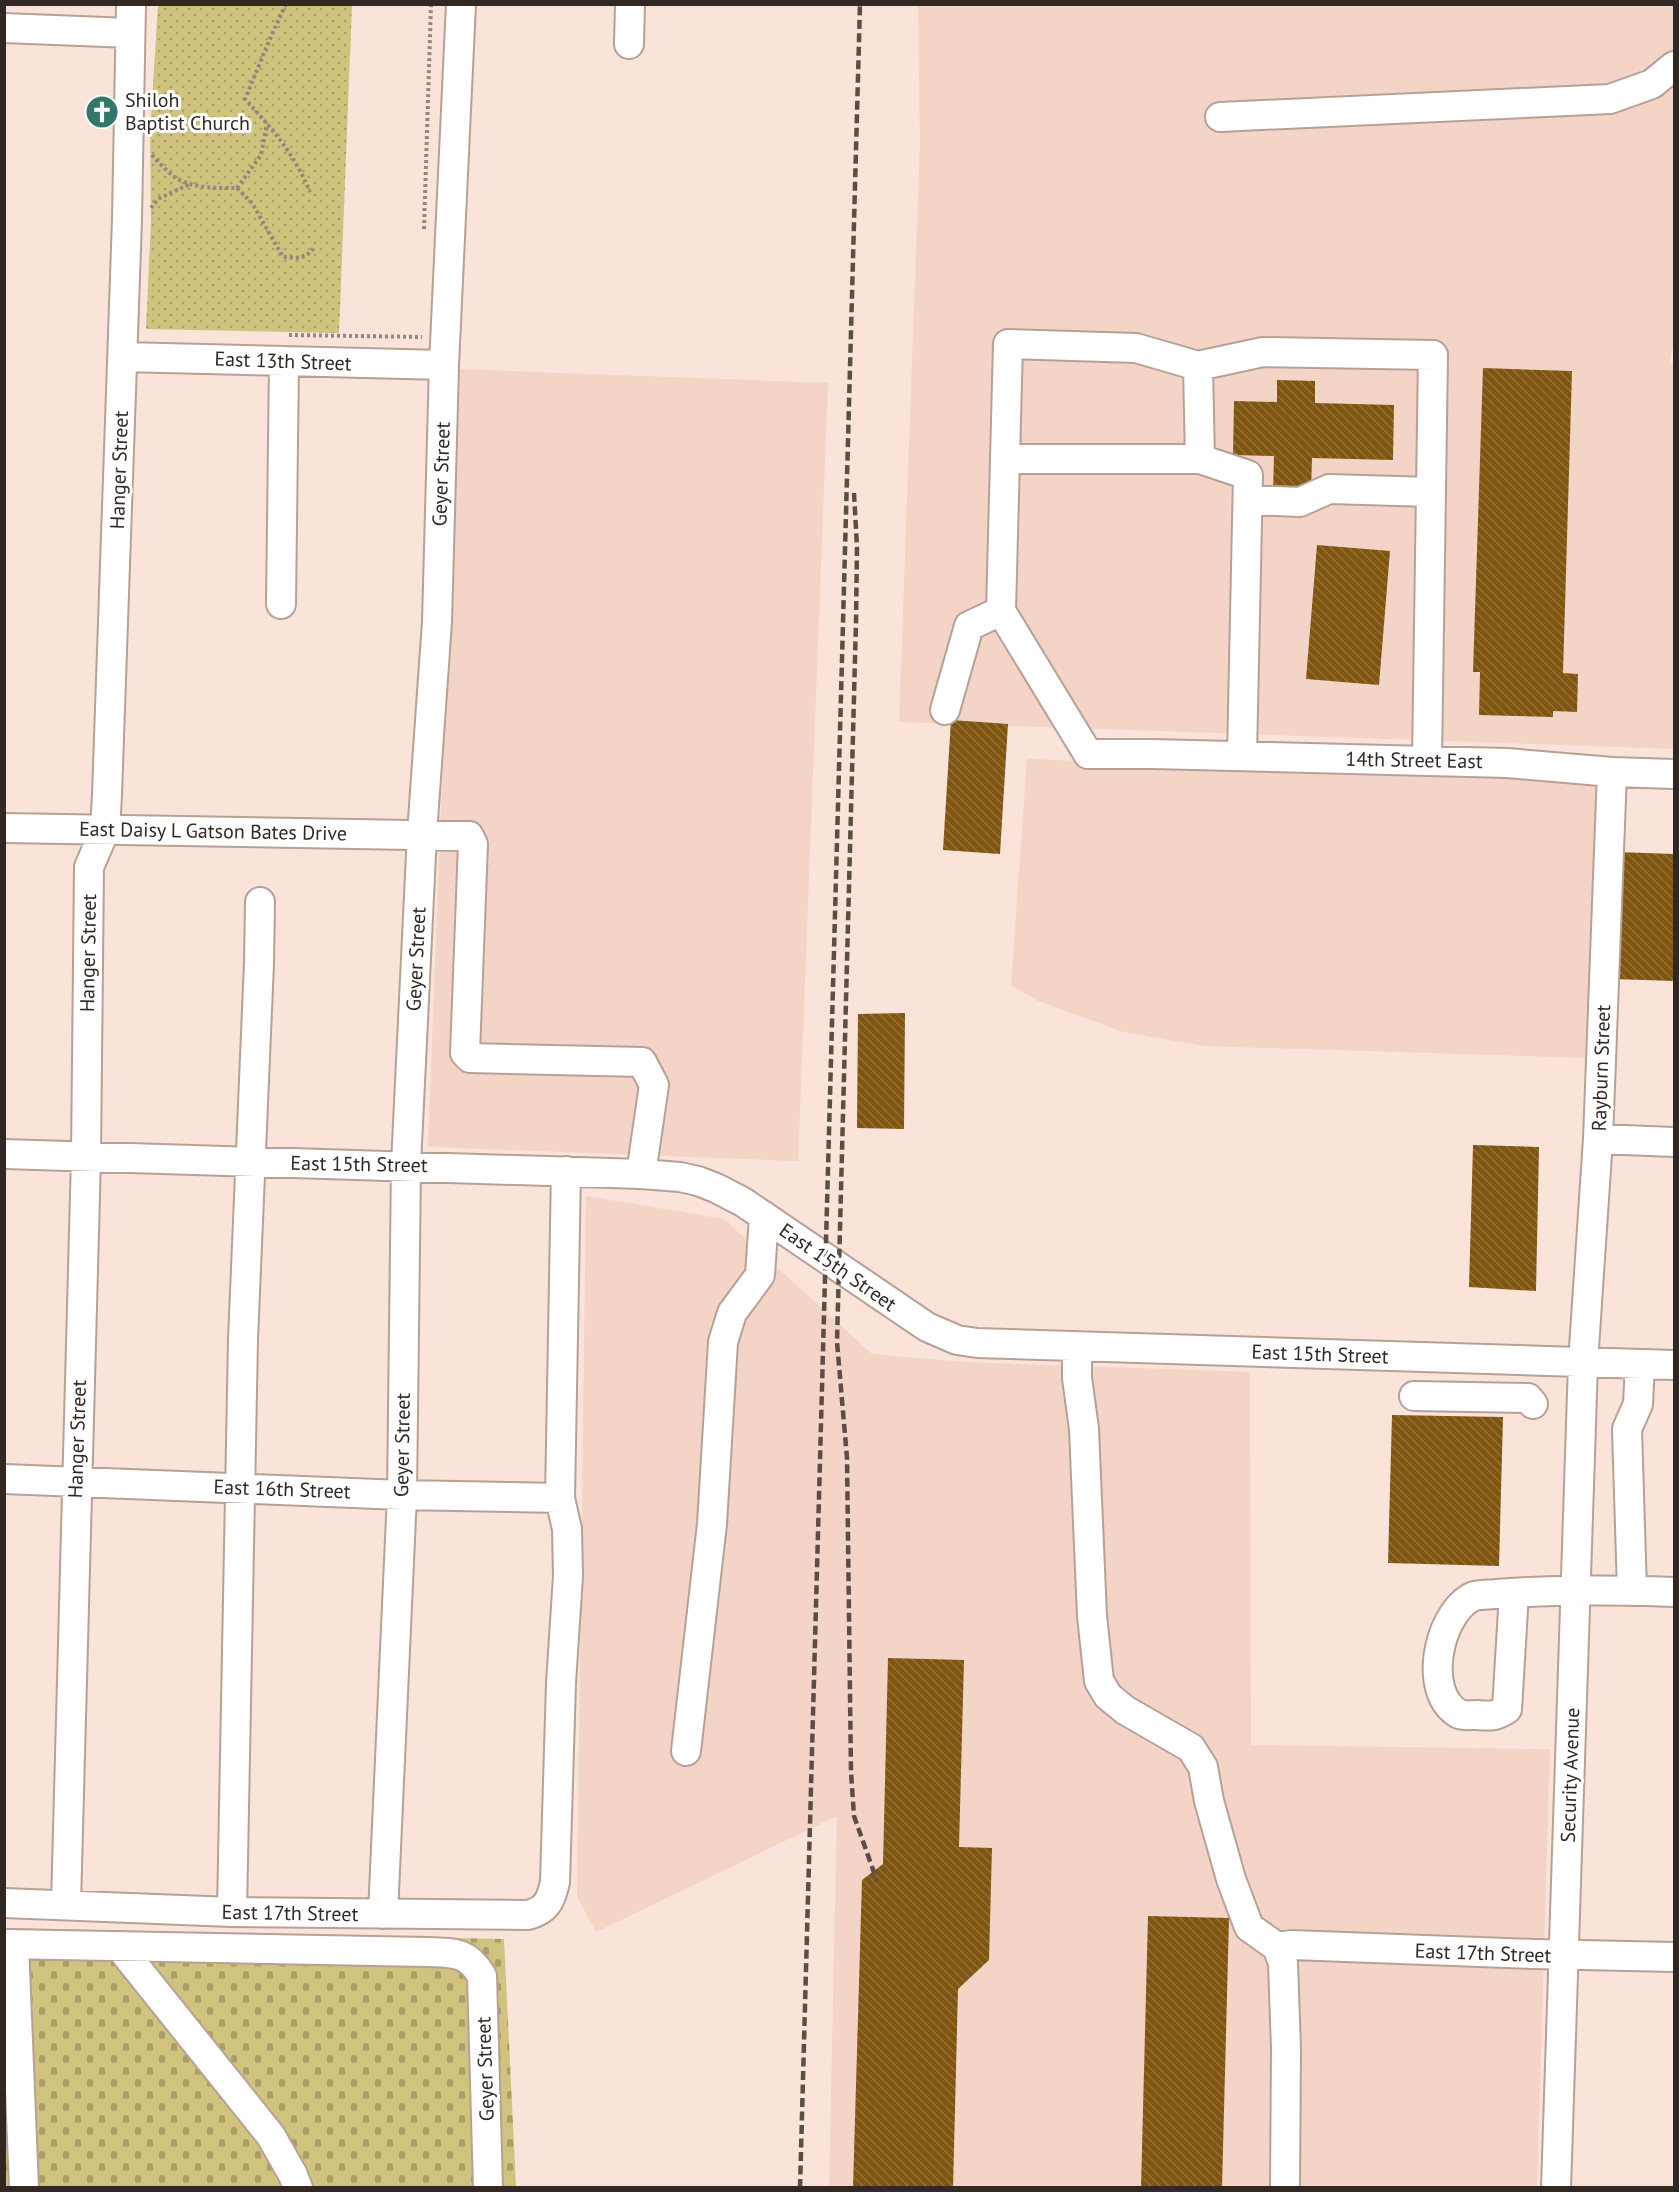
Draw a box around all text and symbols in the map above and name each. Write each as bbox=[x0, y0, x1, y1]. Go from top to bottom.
place label: Shiloh Baptist Church bbox=[125, 87, 250, 136]
church icon: Shiloh Baptist Church bbox=[84, 94, 120, 130]
street label: East 13th Street bbox=[214, 346, 352, 376]
street label: Hanger Street bbox=[104, 410, 134, 530]
street label: Geyer Street bbox=[426, 421, 456, 527]
street label: 14th Street East bbox=[1345, 746, 1483, 774]
street label: East Daisy L Gatson Bates Drive bbox=[79, 816, 347, 846]
street label: Hanger Street bbox=[74, 893, 102, 1012]
street label: Geyer Street bbox=[400, 906, 432, 1012]
street label: Rayburn Street bbox=[1586, 1004, 1616, 1132]
street label: East 15th Street bbox=[290, 1150, 428, 1178]
street label: East 15th Street bbox=[774, 1217, 902, 1317]
street label: East 15th Street bbox=[1251, 1339, 1389, 1369]
street label: Hanger Street bbox=[62, 1379, 92, 1499]
street label: Geyer Street bbox=[388, 1392, 416, 1497]
street label: East 16th Street bbox=[213, 1474, 351, 1504]
street label: Security Avenue bbox=[1555, 1707, 1585, 1843]
street label: East 17th Street bbox=[221, 1899, 359, 1927]
street label: East 17th Street bbox=[1414, 1938, 1552, 1968]
street label: Geyer Street bbox=[470, 2016, 500, 2122]

